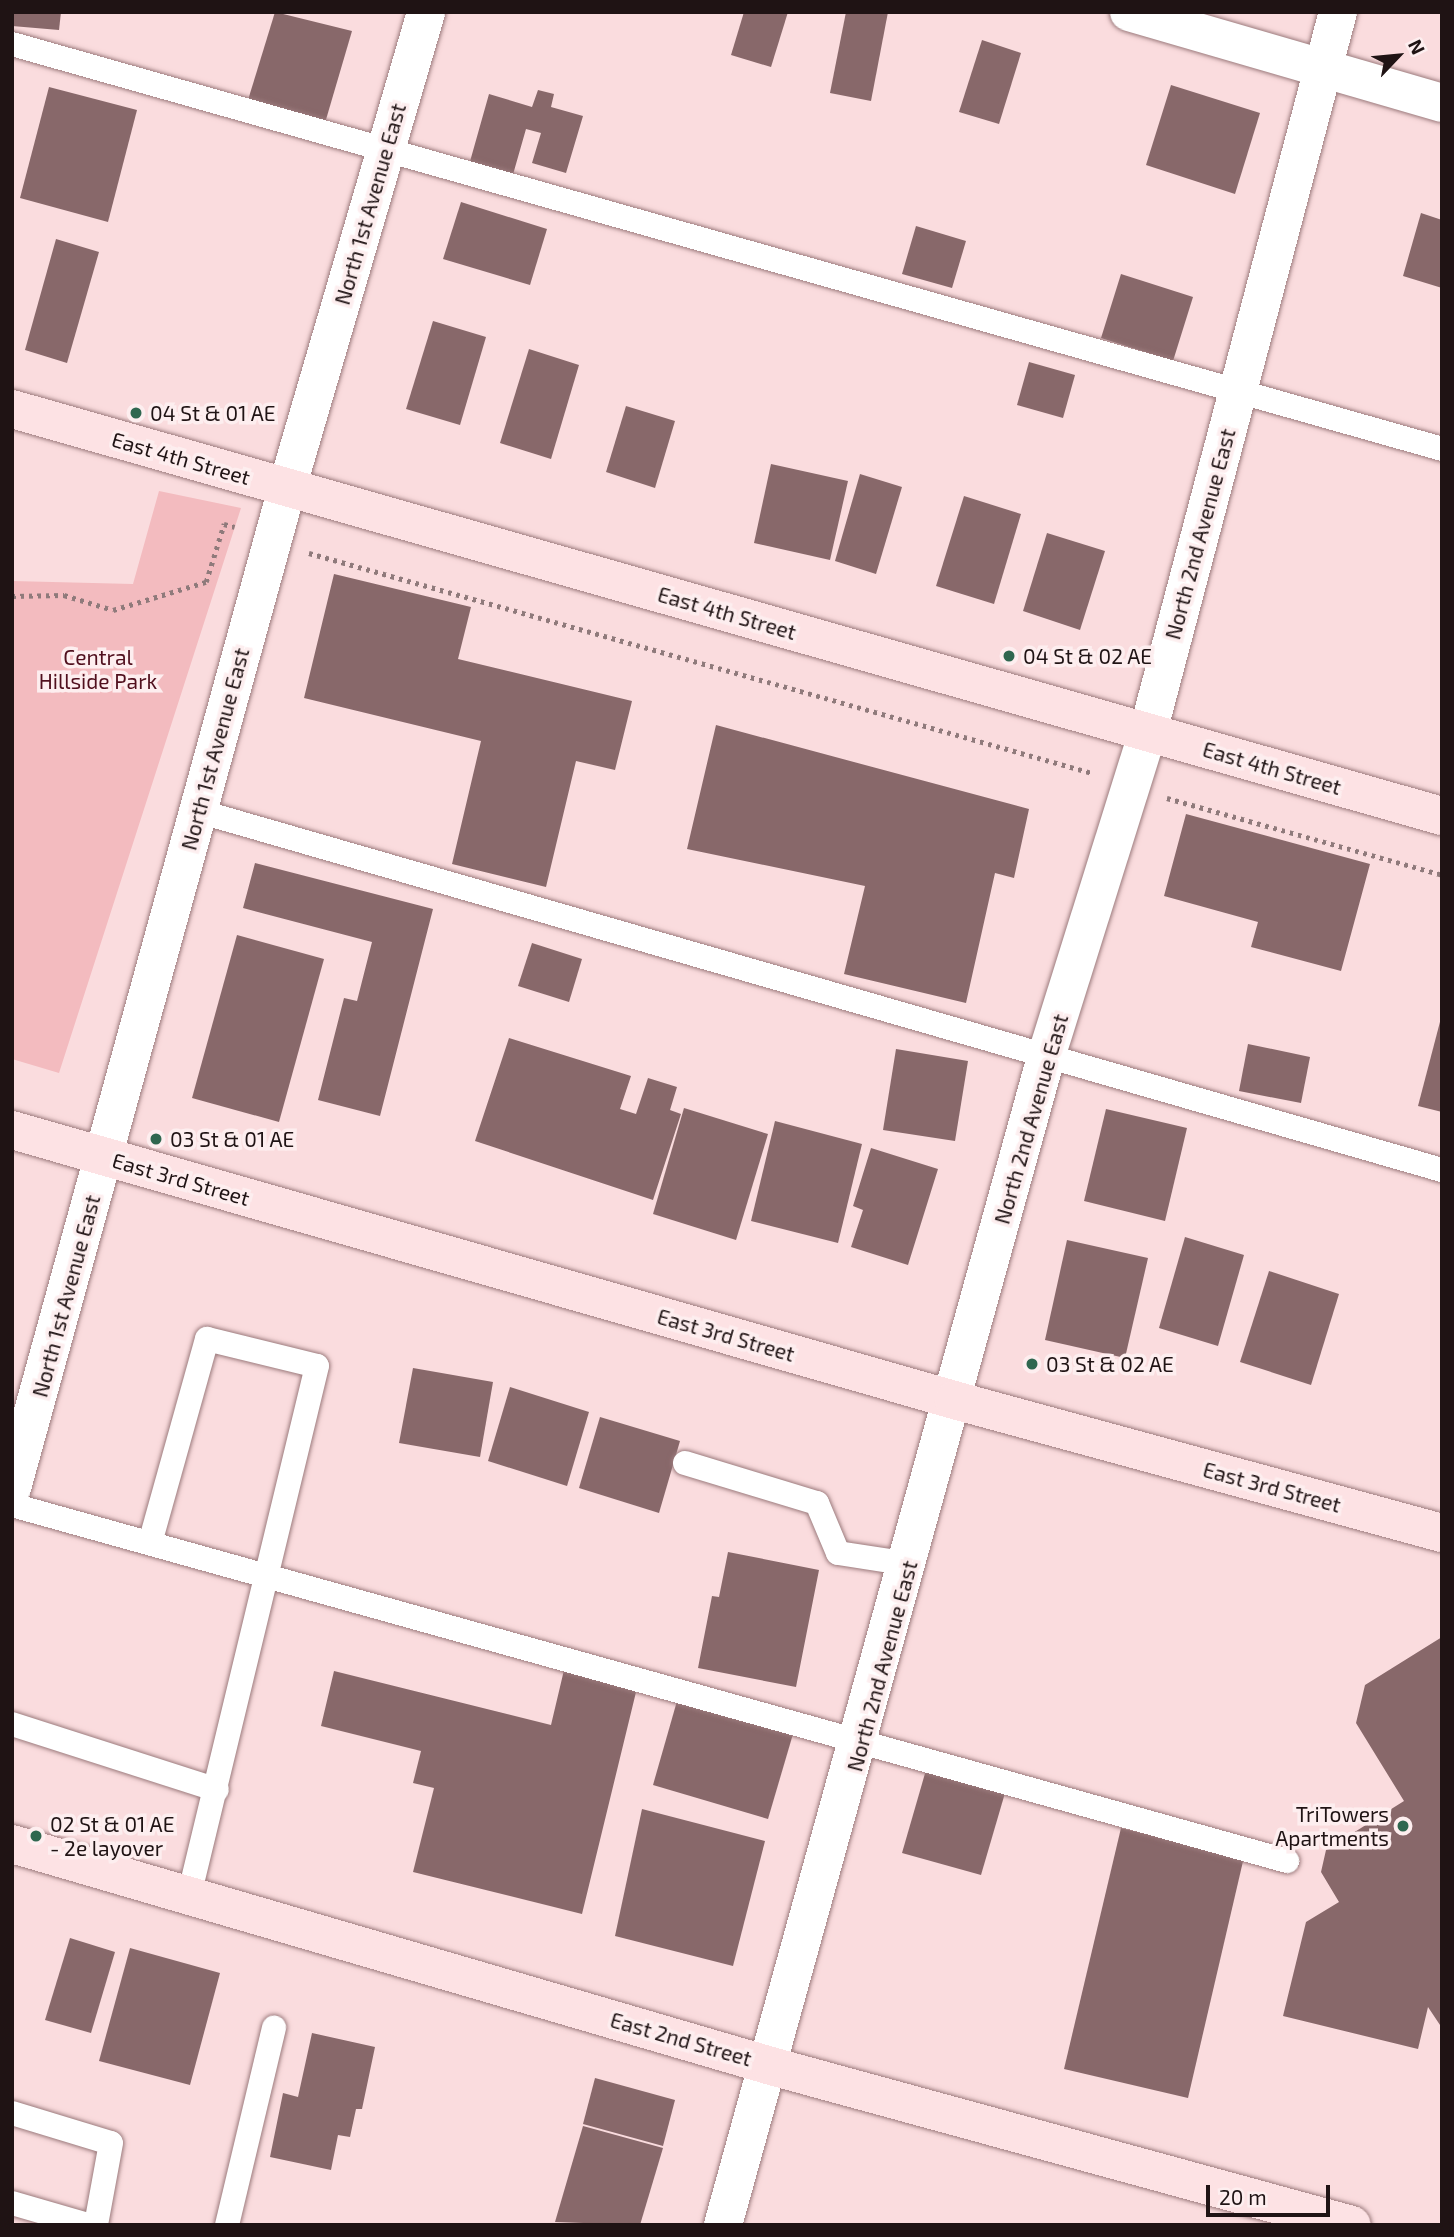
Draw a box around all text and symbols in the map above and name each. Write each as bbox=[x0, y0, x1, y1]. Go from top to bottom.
north arrow bbox=[1363, 21, 1433, 91]
text: N bbox=[1404, 35, 1431, 58]
street label: North 1st Avenue East bbox=[329, 100, 411, 308]
place label: 04 St & 01 AE bbox=[150, 400, 276, 426]
marker: 04 St & 01 AE bbox=[128, 405, 144, 421]
street label: East 4th Street bbox=[109, 426, 253, 490]
street label: North 2nd Avenue East bbox=[1160, 426, 1240, 642]
street label: East 4th Street bbox=[655, 581, 799, 645]
place label: 04 St & 02 AE bbox=[1023, 643, 1152, 669]
park label: Central Hillside Park bbox=[39, 644, 157, 694]
street label: North 1st Avenue East bbox=[176, 645, 254, 853]
marker: 04 St & 02 AE bbox=[1001, 648, 1017, 664]
street label: East 4th Street bbox=[1200, 736, 1344, 800]
street label: North 2nd Avenue East bbox=[989, 1011, 1073, 1227]
place label: 03 St & 01 AE bbox=[170, 1126, 295, 1152]
marker: 03 St & 01 AE bbox=[148, 1131, 164, 1147]
street label: East 3rd Street bbox=[109, 1147, 253, 1211]
street label: North 1st Avenue East bbox=[27, 1192, 105, 1400]
street label: East 3rd Street bbox=[654, 1303, 798, 1367]
place label: 03 St & 02 AE bbox=[1046, 1351, 1174, 1377]
marker: 03 St & 02 AE bbox=[1024, 1356, 1040, 1372]
street label: East 3rd Street bbox=[1200, 1457, 1344, 1517]
street label: North 2nd Avenue East bbox=[842, 1558, 922, 1774]
place label: TriTowers Apartments bbox=[1275, 1801, 1389, 1851]
place label: 02 St & 01 AE - 2e layover bbox=[50, 1811, 175, 1861]
marker: TriTowers Apartments bbox=[1395, 1818, 1411, 1834]
marker: 02 St & 01 AE - 2e layover bbox=[28, 1828, 44, 1844]
street label: East 2nd Street bbox=[607, 2007, 755, 2071]
scale bar bbox=[1209, 2170, 1333, 2214]
text: 20 m bbox=[1219, 2184, 1267, 2209]

